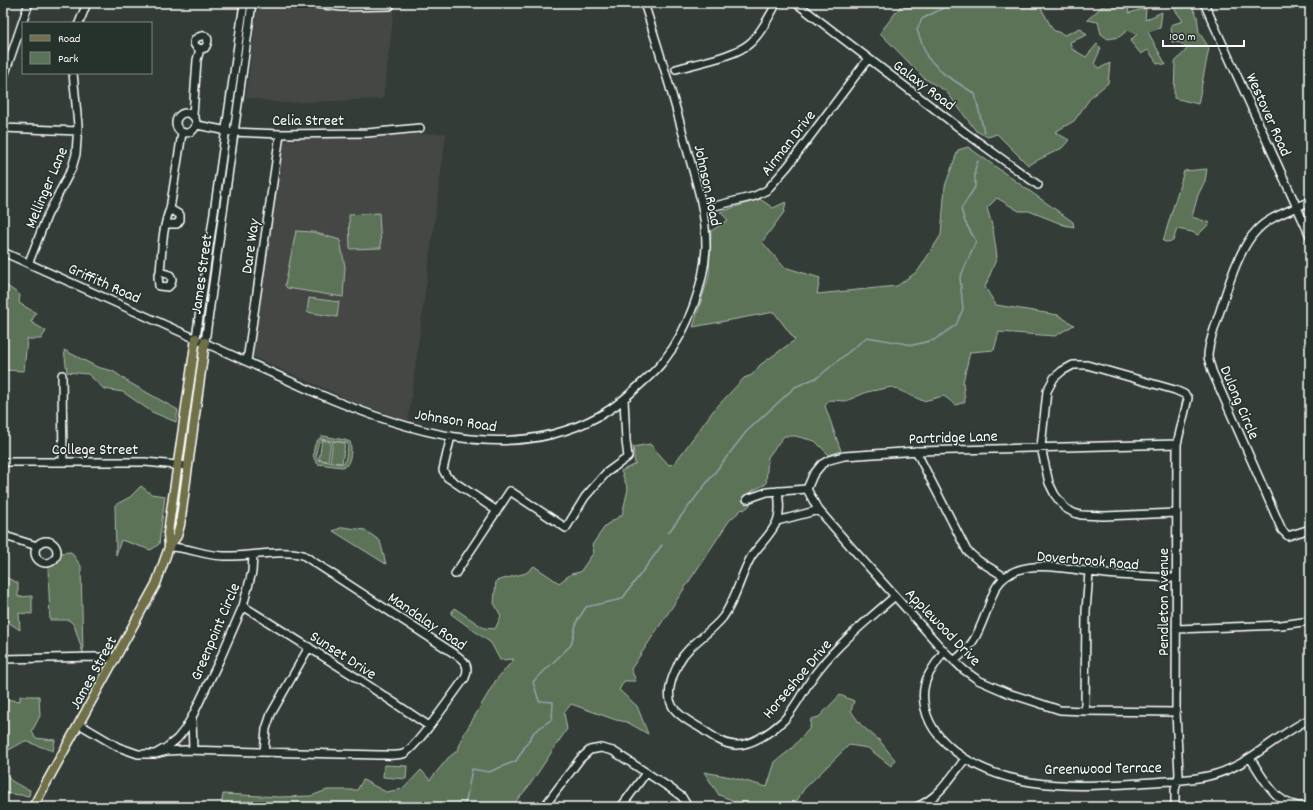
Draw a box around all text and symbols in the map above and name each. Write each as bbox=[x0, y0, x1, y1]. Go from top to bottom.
legend bbox=[22, 22, 152, 74]
scale bar bbox=[1163, 22, 1244, 48]
text: 100 m bbox=[1169, 29, 1196, 46]
text: Road bbox=[58, 31, 80, 48]
text: Park bbox=[58, 51, 79, 68]
street label: Galaxy Road bbox=[887, 55, 960, 117]
street label: Westover Road bbox=[1239, 70, 1296, 160]
street label: Airman Drive bbox=[756, 106, 822, 181]
street label: Celia Street bbox=[272, 110, 344, 133]
street label: Johnson Road bbox=[687, 143, 726, 228]
street label: Mellinger Lane bbox=[20, 144, 75, 232]
street label: Dare Way bbox=[236, 217, 267, 275]
street label: James Street bbox=[185, 233, 219, 316]
street label: Griffith Road bbox=[64, 258, 144, 310]
street label: Dulong Circle bbox=[1213, 362, 1265, 443]
street label: Johnson Road bbox=[413, 404, 498, 439]
street label: Partridge Lane bbox=[908, 425, 998, 452]
street label: College Street bbox=[52, 439, 138, 462]
street label: Doverbrook Road bbox=[1036, 546, 1140, 577]
street label: Pendleton Avenue bbox=[1153, 548, 1176, 656]
street label: Greenpoint Circle bbox=[185, 580, 247, 684]
street label: Applewood Drive bbox=[899, 583, 986, 672]
street label: Mandalay Road bbox=[383, 587, 471, 657]
street label: Sunset Drive bbox=[305, 626, 381, 686]
street label: James Street bbox=[65, 632, 124, 714]
street label: Horseshoe Drive bbox=[758, 635, 838, 724]
street label: Greenwood Terrace bbox=[1044, 757, 1162, 782]

